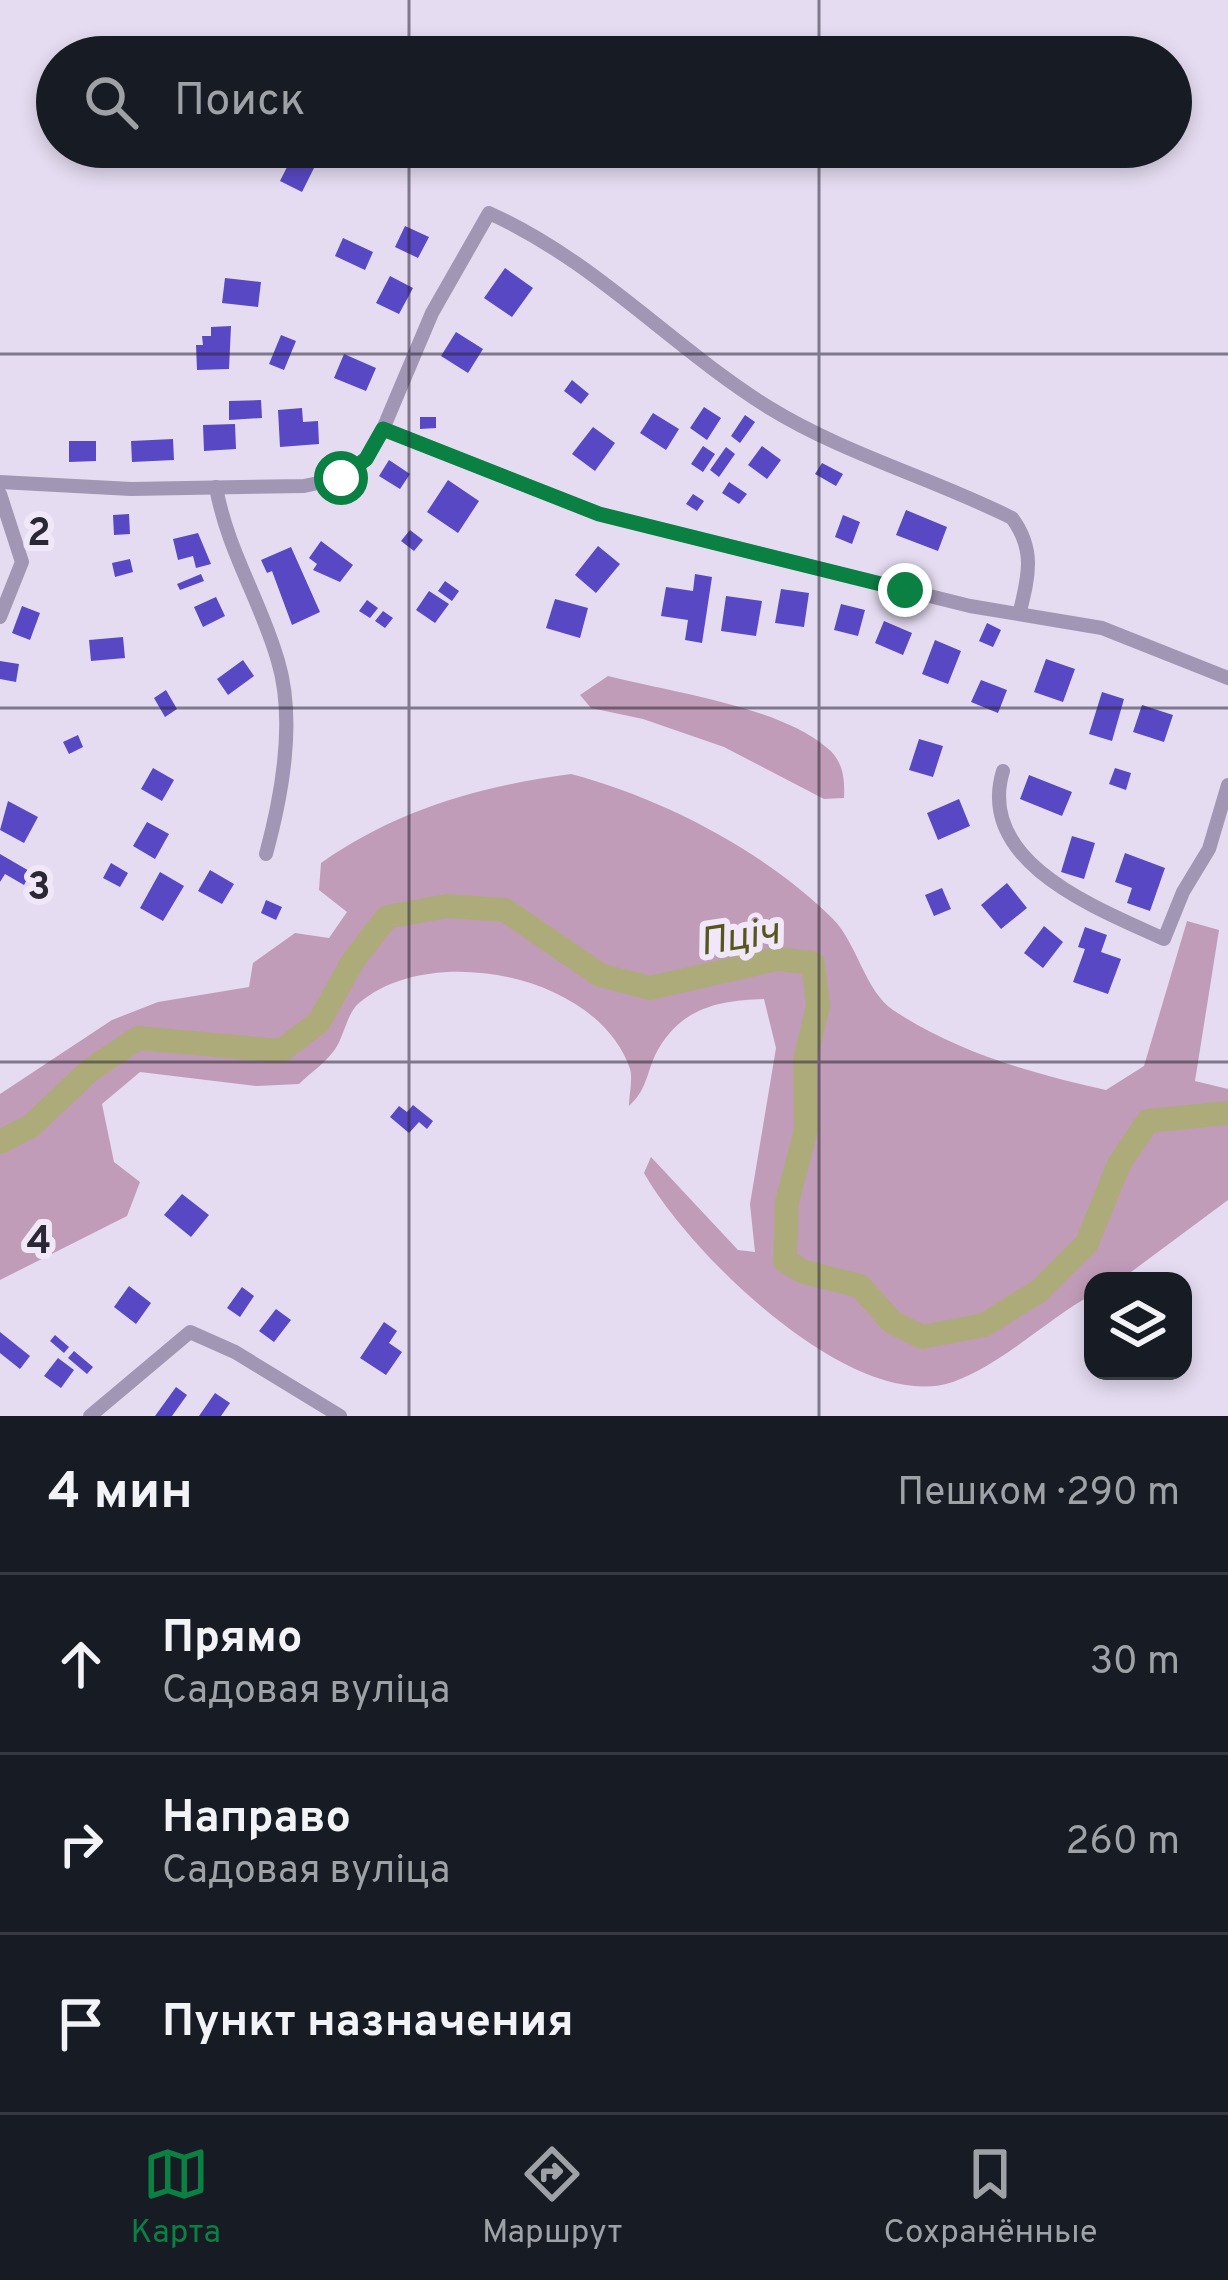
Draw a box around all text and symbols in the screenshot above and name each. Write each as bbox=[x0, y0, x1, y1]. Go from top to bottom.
search box bbox=[36, 36, 1192, 168]
icon: search bbox=[78, 69, 144, 135]
text: Поиск bbox=[174, 74, 305, 131]
route start bbox=[314, 451, 368, 505]
text: 2 bbox=[27, 511, 51, 560]
route end bbox=[878, 563, 932, 617]
text: 3 bbox=[27, 865, 51, 914]
water label: Пціч bbox=[696, 909, 784, 970]
text: 4 bbox=[26, 1219, 52, 1268]
map controls bbox=[1084, 1272, 1192, 1380]
button: layers bbox=[1084, 1272, 1192, 1380]
text: 4 мин bbox=[48, 1462, 193, 1527]
text: Пешком · 290 m bbox=[897, 1470, 1180, 1519]
text: Прямо bbox=[162, 1611, 303, 1668]
icon: ahead bbox=[48, 1631, 114, 1697]
text: 30 m bbox=[1090, 1639, 1180, 1688]
text: Садовая вуліца bbox=[162, 1668, 450, 1717]
text: Направо bbox=[162, 1791, 351, 1848]
icon: right bbox=[48, 1811, 114, 1877]
text: 260 m bbox=[1066, 1819, 1180, 1868]
text: Садовая вуліца bbox=[162, 1848, 450, 1897]
icon: arrive bbox=[48, 1991, 114, 2057]
text: Пункт назначения bbox=[162, 1995, 574, 2052]
tab: Карта bbox=[131, 2141, 221, 2255]
tab: Маршрут bbox=[482, 2141, 622, 2255]
tab: Сохранённые bbox=[883, 2141, 1097, 2255]

